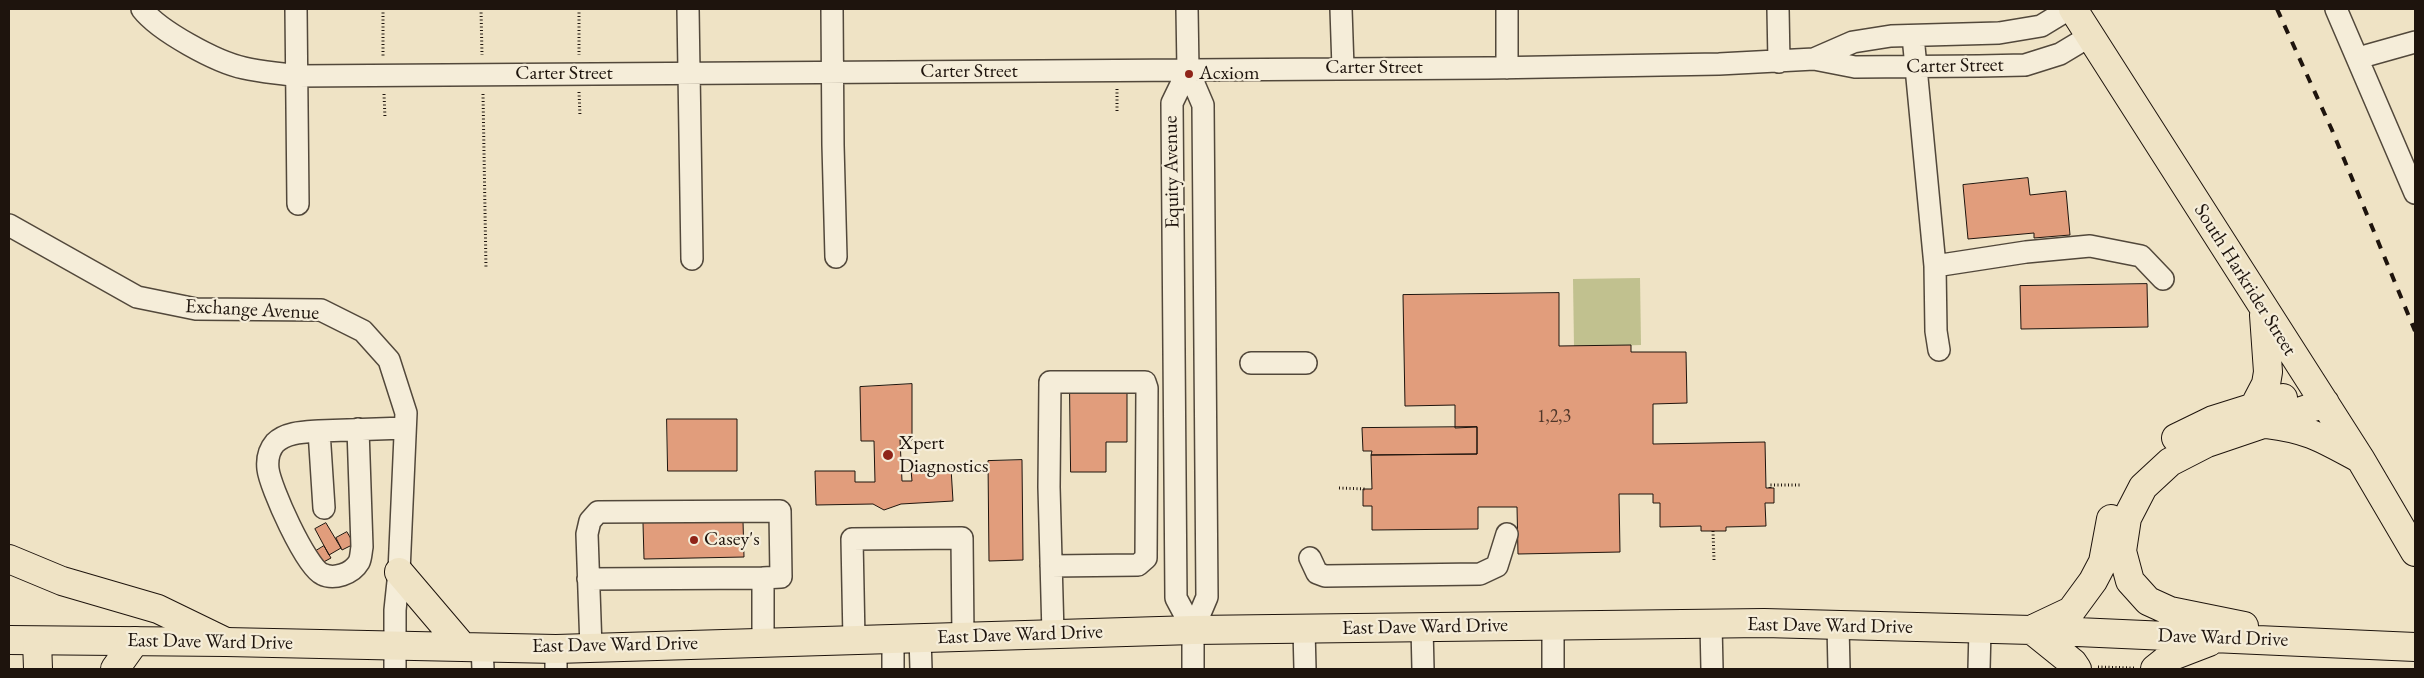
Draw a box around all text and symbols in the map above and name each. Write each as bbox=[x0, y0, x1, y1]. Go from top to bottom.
street label: Carter Street bbox=[1906, 53, 2004, 79]
street label: Carter Street bbox=[1325, 56, 1423, 80]
street label: Carter Street bbox=[920, 60, 1018, 84]
street label: Carter Street bbox=[515, 62, 613, 86]
place label: Acxiom bbox=[1199, 62, 1259, 86]
marker: Acxiom bbox=[1183, 68, 1195, 80]
street label: Equity Avenue bbox=[1159, 115, 1185, 229]
street label: South Harkrider Street bbox=[2189, 200, 2301, 360]
street label: Exchange Avenue bbox=[184, 295, 320, 325]
house number: 1,2,3 bbox=[1537, 406, 1571, 428]
place label: Xpert Diagnostics bbox=[899, 432, 988, 479]
marker: Xpert Diagnostics bbox=[881, 448, 895, 462]
place label: Casey's bbox=[704, 528, 760, 552]
marker: Casey's bbox=[688, 534, 700, 546]
street label: East Dave Ward Drive bbox=[1747, 613, 1913, 639]
street label: East Dave Ward Drive bbox=[1342, 614, 1508, 640]
street label: East Dave Ward Drive bbox=[937, 620, 1103, 650]
street label: Dave Ward Drive bbox=[2157, 624, 2289, 652]
street label: East Dave Ward Drive bbox=[127, 629, 293, 655]
street label: East Dave Ward Drive bbox=[532, 632, 698, 658]

